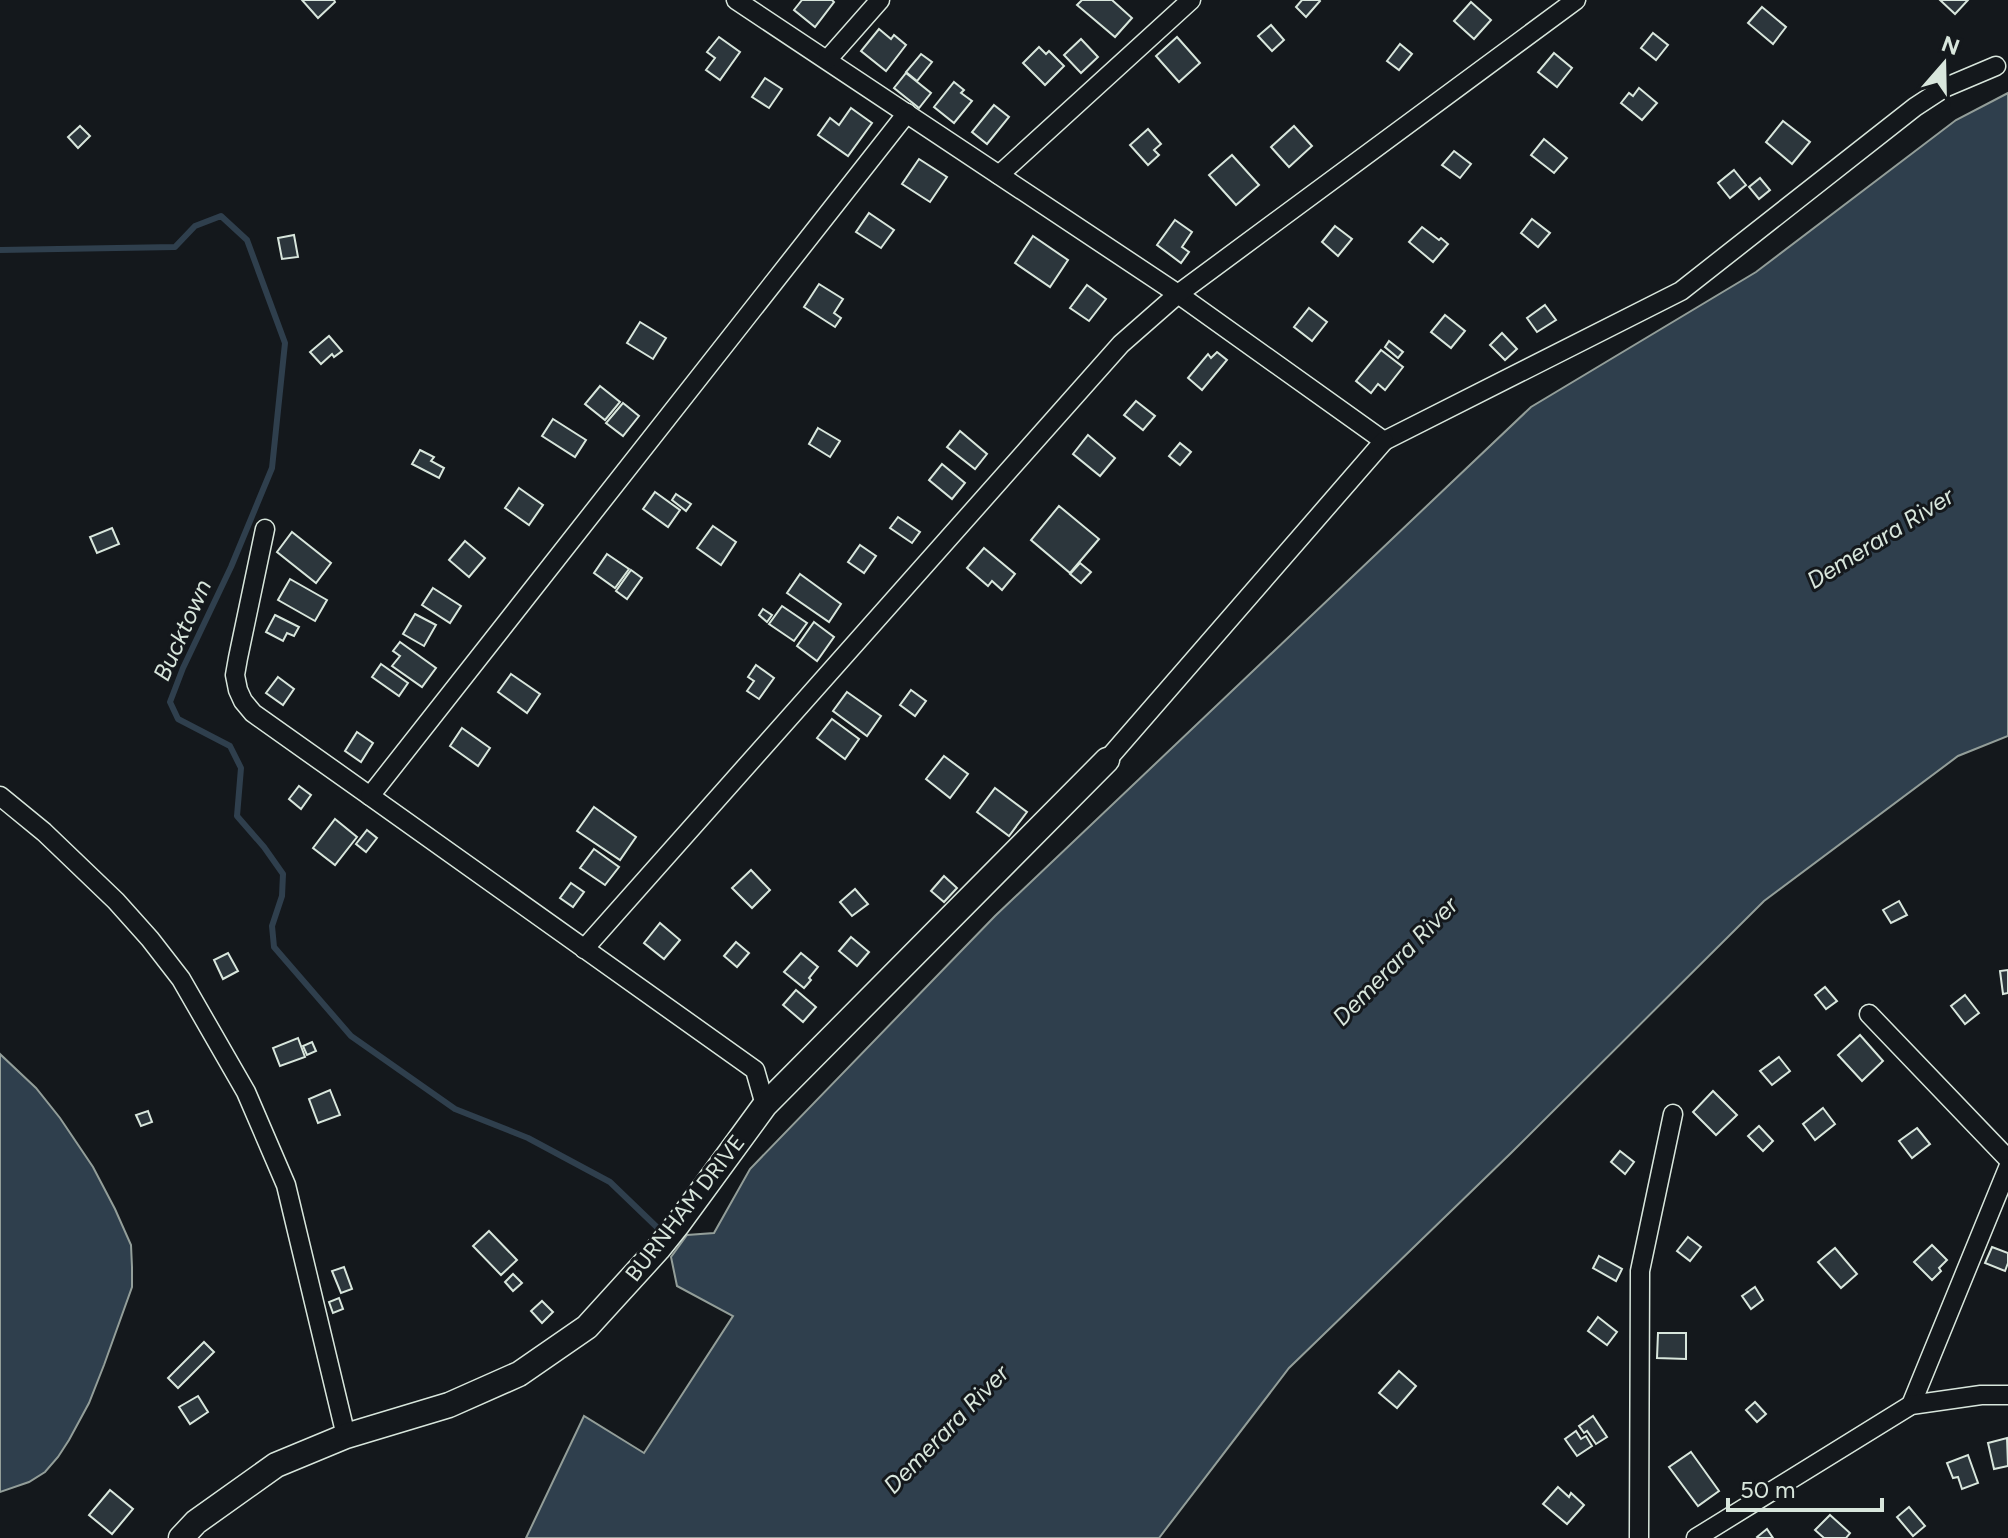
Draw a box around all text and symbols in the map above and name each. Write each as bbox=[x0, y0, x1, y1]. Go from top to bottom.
north arrow bbox=[1904, 24, 1984, 104]
text: N bbox=[1938, 30, 1963, 61]
water label: Demerara River bbox=[1801, 481, 1960, 595]
water label: Bucktown bbox=[147, 575, 217, 685]
water label: Demerara River bbox=[1326, 890, 1464, 1031]
street label: BURNHAM DRIVE bbox=[619, 1129, 751, 1287]
water label: Demerara River bbox=[877, 1358, 1015, 1499]
scale bar bbox=[1728, 1462, 1882, 1512]
text: 50 m bbox=[1740, 1475, 1796, 1504]

